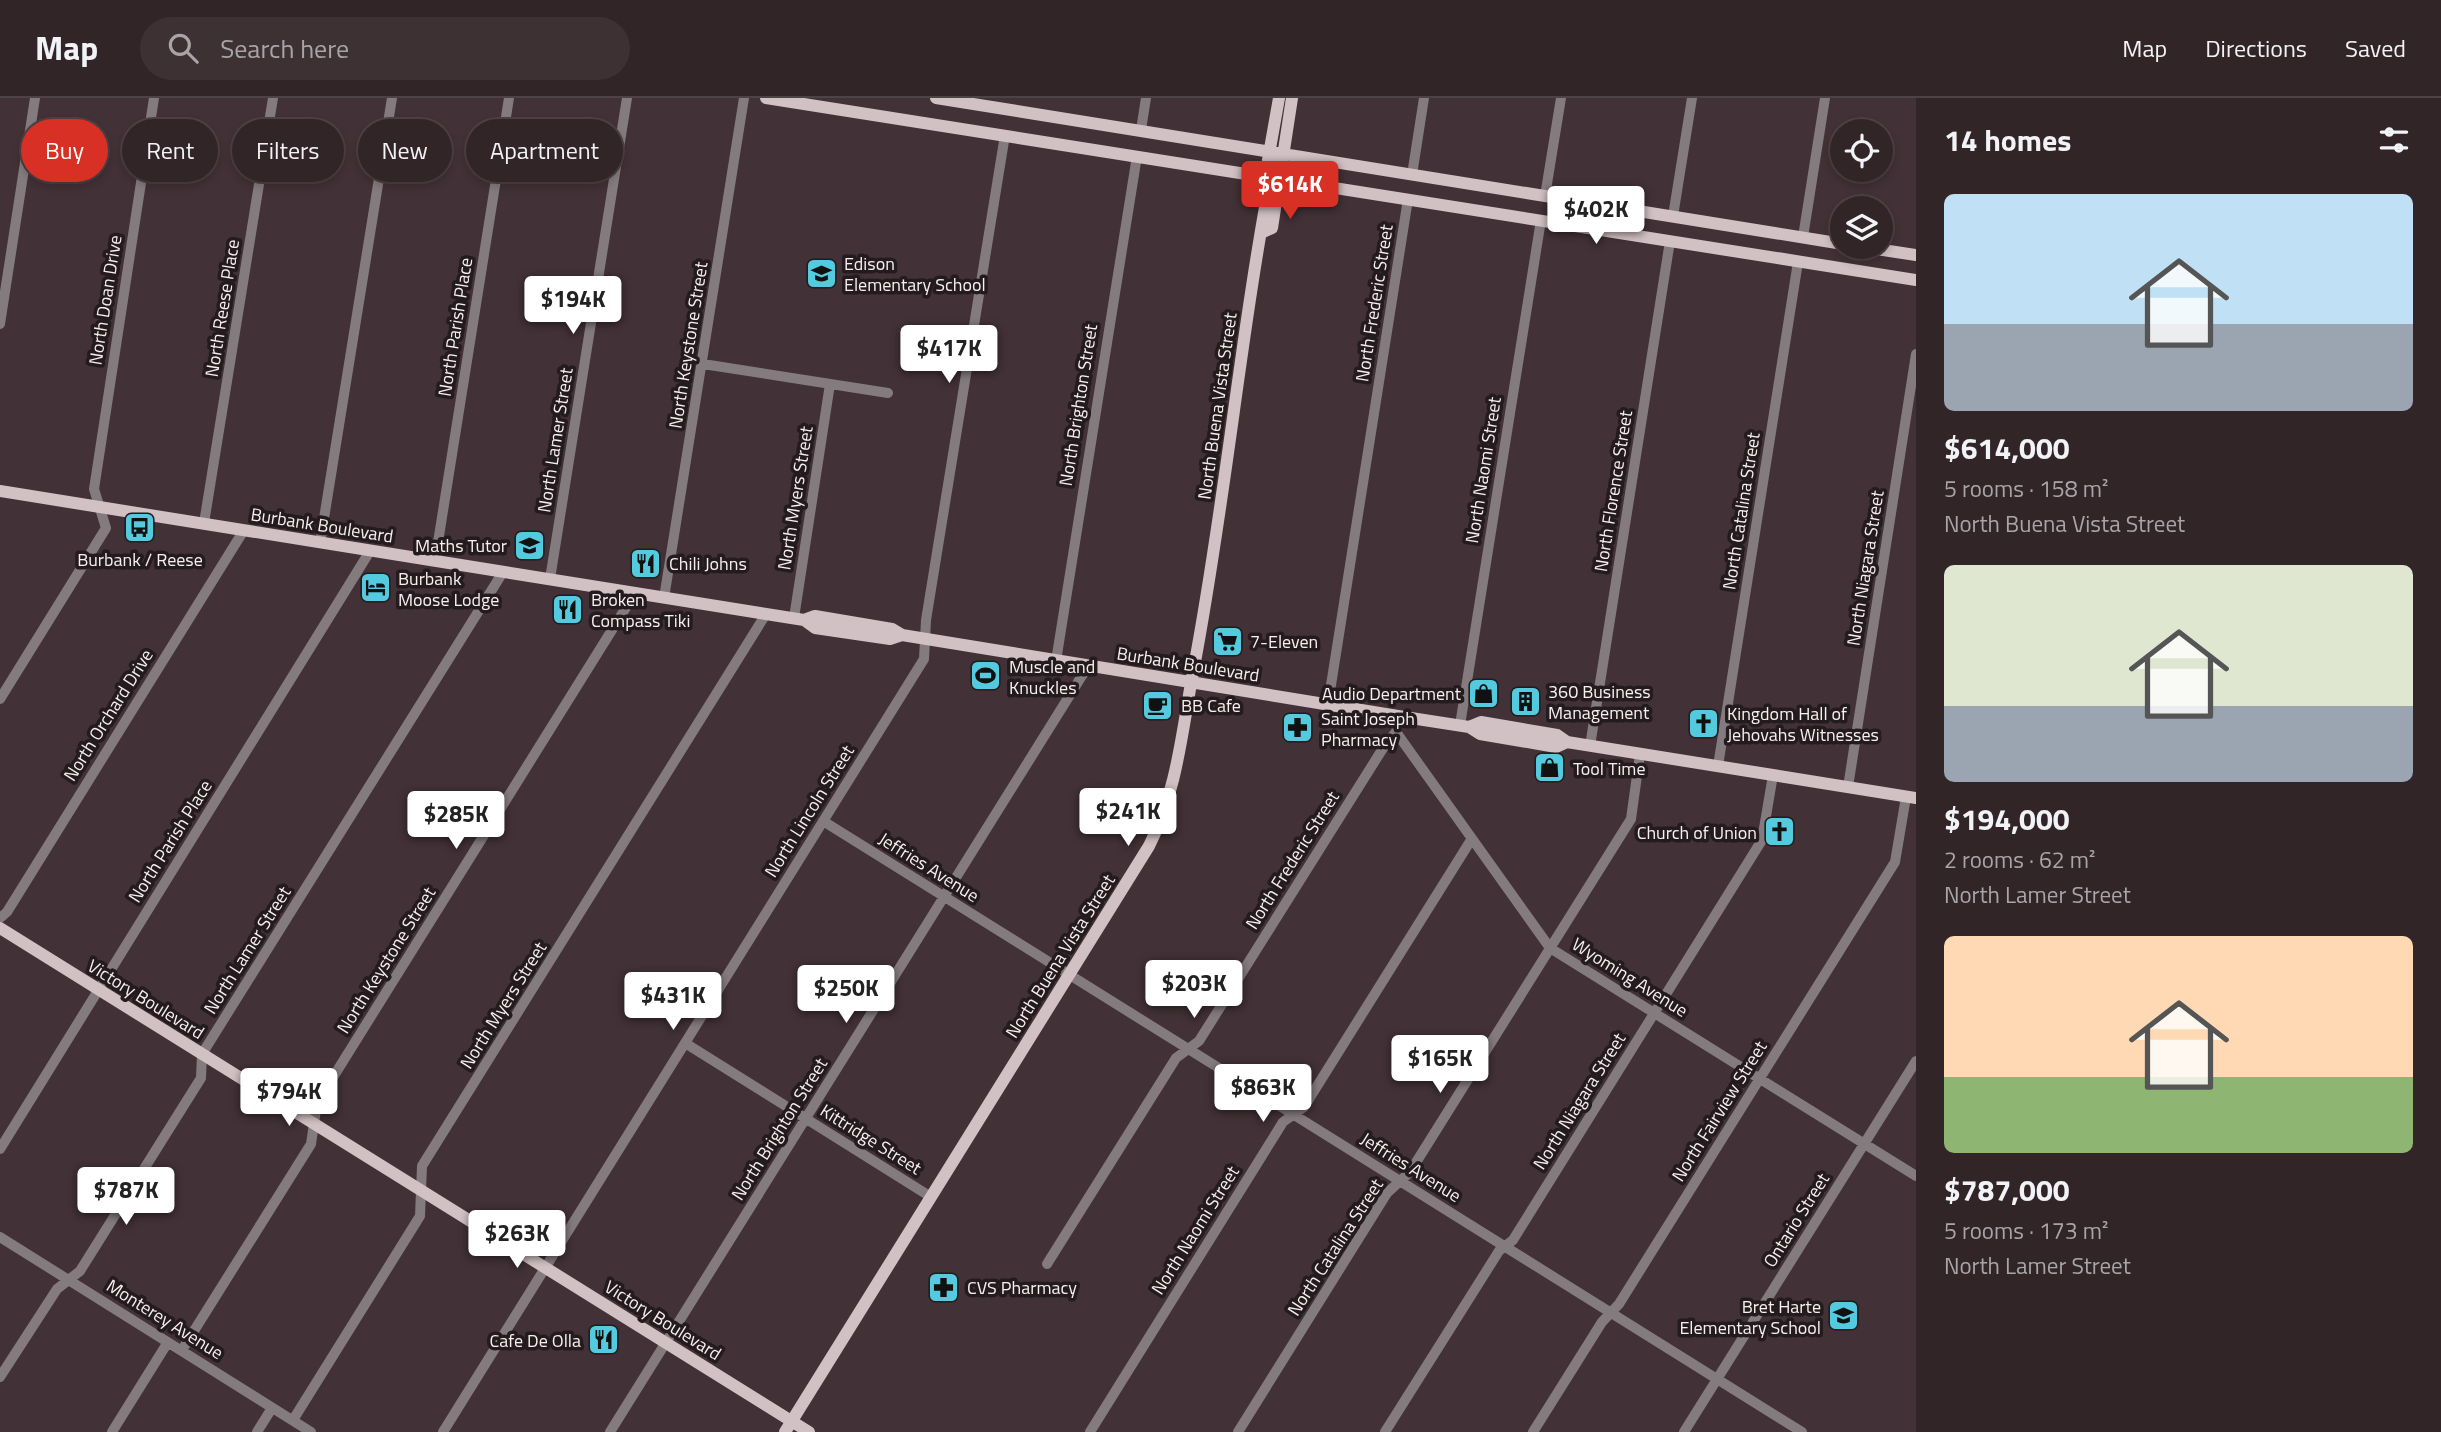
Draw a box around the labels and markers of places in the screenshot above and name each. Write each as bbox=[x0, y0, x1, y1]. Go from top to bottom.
pin: $614K bbox=[1241, 162, 1339, 221]
pin: $402K bbox=[1547, 186, 1645, 246]
place label: Edison Elementary School bbox=[844, 250, 986, 298]
school or university icon: Edison Elementary School bbox=[804, 256, 838, 290]
pin: $194K bbox=[524, 276, 622, 336]
pin: $417K bbox=[900, 326, 998, 385]
bus stop icon: Burbank / Reese bbox=[123, 511, 157, 545]
school or university icon: Maths Tutor bbox=[513, 528, 547, 562]
place label: Maths Tutor bbox=[415, 532, 507, 559]
place label: Burbank / Reese bbox=[77, 546, 203, 573]
restaurant icon: Chili Johns bbox=[629, 546, 663, 580]
place label: Chili Johns bbox=[669, 550, 747, 577]
place label: Burbank Moose Lodge bbox=[398, 565, 499, 613]
hotel icon: Burbank Moose Lodge bbox=[358, 571, 392, 605]
place label: Broken Compass Tiki bbox=[591, 586, 690, 634]
restaurant icon: Broken Compass Tiki bbox=[551, 592, 585, 626]
supermarket icon: 7-Eleven bbox=[1210, 624, 1244, 658]
place label: 7-Eleven bbox=[1250, 628, 1318, 655]
place label: Muscle and Knuckles bbox=[1009, 653, 1095, 701]
sports icon: Muscle and Knuckles bbox=[969, 659, 1003, 693]
shop icon: Audio Department bbox=[1467, 676, 1501, 710]
place label: 360 Business Management bbox=[1548, 678, 1651, 726]
place label: Audio Department bbox=[1322, 680, 1462, 707]
building icon: 360 Business Management bbox=[1508, 684, 1542, 718]
cafe icon: BB Cafe bbox=[1141, 688, 1175, 722]
place label: BB Cafe bbox=[1181, 692, 1241, 719]
place label: Kingdom Hall of Jehovahs Witnesses bbox=[1727, 700, 1879, 748]
place label: Saint Joseph Pharmacy bbox=[1321, 705, 1415, 753]
church icon: Kingdom Hall of Jehovahs Witnesses bbox=[1687, 706, 1721, 740]
pharmacy icon: Saint Joseph Pharmacy bbox=[1281, 711, 1315, 745]
shop icon: Tool Time bbox=[1533, 751, 1567, 785]
place label: Tool Time bbox=[1573, 755, 1646, 782]
pin: $241K bbox=[1079, 788, 1177, 848]
pin: $285K bbox=[407, 792, 505, 851]
church icon: Church of Union bbox=[1763, 815, 1797, 849]
place label: Church of Union bbox=[1637, 819, 1757, 846]
pin: $203K bbox=[1145, 960, 1243, 1020]
pin: $250K bbox=[797, 965, 895, 1025]
pin: $431K bbox=[624, 972, 722, 1032]
pin: $165K bbox=[1391, 1035, 1489, 1095]
pin: $863K bbox=[1214, 1065, 1312, 1124]
pin: $794K bbox=[240, 1068, 338, 1128]
pin: $787K bbox=[77, 1168, 175, 1227]
pin: $263K bbox=[468, 1210, 566, 1270]
pharmacy icon: CVS Pharmacy bbox=[927, 1270, 961, 1304]
place label: CVS Pharmacy bbox=[967, 1274, 1077, 1301]
place label: Bret Harte Elementary School bbox=[1679, 1293, 1821, 1341]
school or university icon: Bret Harte Elementary School bbox=[1827, 1299, 1861, 1333]
restaurant icon: Cafe De Olla bbox=[587, 1323, 621, 1357]
place label: Cafe De Olla bbox=[489, 1327, 581, 1354]

